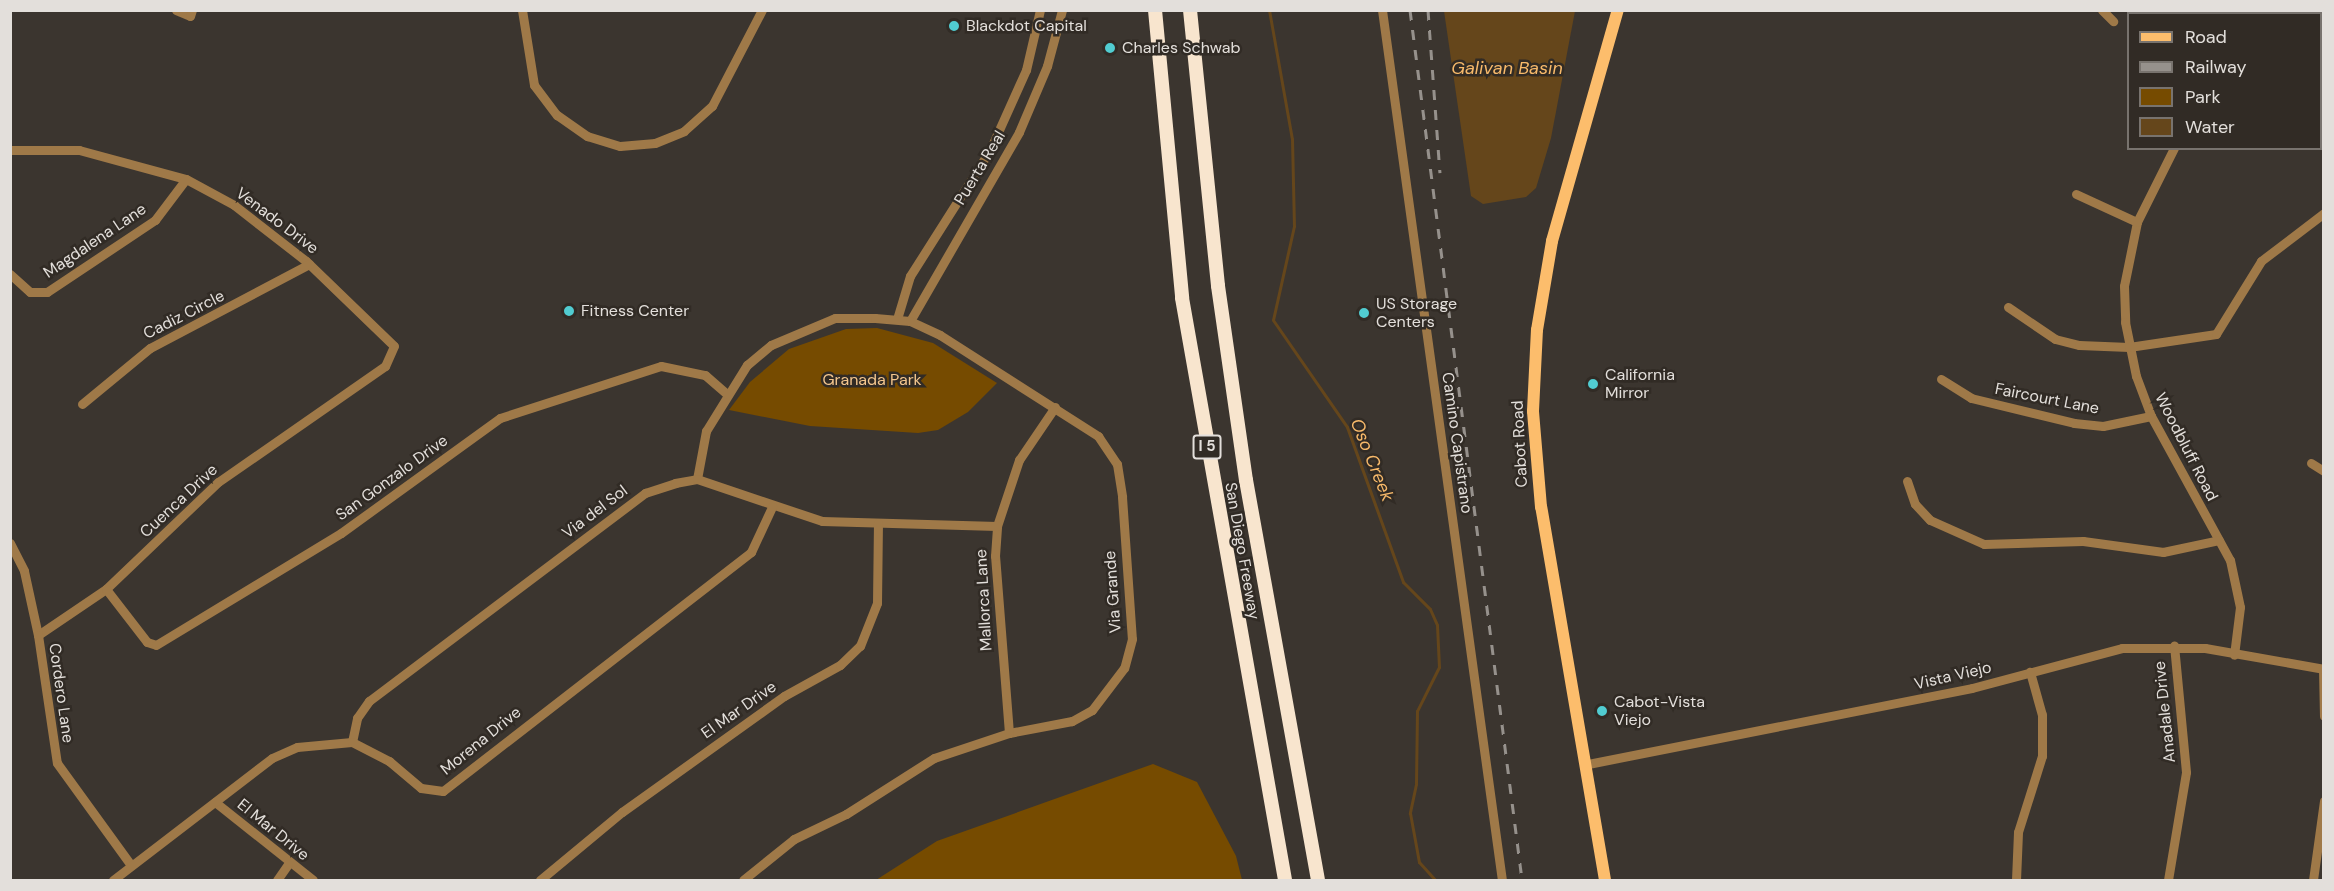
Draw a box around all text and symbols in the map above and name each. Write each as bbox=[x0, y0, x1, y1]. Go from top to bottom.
legend bbox=[2127, 12, 2322, 150]
place label: Blackdot Capital bbox=[966, 16, 1087, 36]
marker: Blackdot Capital bbox=[947, 19, 961, 33]
text: Road bbox=[2185, 25, 2227, 49]
place label: Charles Schwab bbox=[1122, 38, 1241, 58]
marker: Charles Schwab bbox=[1103, 41, 1117, 55]
text: Railway bbox=[2185, 55, 2247, 79]
water label: Galivan Basin bbox=[1451, 57, 1563, 79]
text: Park bbox=[2185, 85, 2221, 109]
text: Water bbox=[2185, 115, 2235, 139]
street label: Puerta Real bbox=[950, 127, 1010, 209]
street label: Venado Drive bbox=[232, 184, 322, 258]
street label: Magdalena Lane bbox=[40, 200, 150, 282]
street label: Cadiz Circle bbox=[140, 286, 228, 344]
place label: US Storage Centers bbox=[1376, 294, 1457, 332]
place label: Fitness Center bbox=[581, 301, 689, 321]
marker: Fitness Center bbox=[562, 304, 576, 318]
marker: US Storage Centers bbox=[1357, 306, 1371, 320]
place label: California Mirror bbox=[1605, 365, 1675, 403]
park label: Granada Park bbox=[822, 370, 922, 390]
street label: Camino Capistrano bbox=[1438, 371, 1476, 515]
marker: California Mirror bbox=[1586, 377, 1600, 391]
street label: Faircourt Lane bbox=[1993, 379, 2101, 419]
street label: Woodbluff Road bbox=[2150, 390, 2222, 504]
street label: Cabot Road bbox=[1508, 400, 1532, 488]
water label: Oso Creek bbox=[1346, 415, 1398, 505]
street label: San Gonzalo Drive bbox=[332, 431, 452, 525]
road number: I 5 bbox=[1192, 435, 1222, 459]
street label: Cuenca Drive bbox=[136, 460, 222, 542]
street label: Via del Sol bbox=[559, 481, 631, 543]
street label: San Diego Freeway bbox=[1220, 481, 1264, 621]
street label: Mallorca Lane bbox=[972, 549, 996, 651]
street label: Via Grande bbox=[1101, 550, 1125, 634]
street label: Cordero Lane bbox=[45, 642, 77, 744]
street label: Vista Viejo bbox=[1913, 658, 1993, 694]
street label: Anadale Drive bbox=[2150, 660, 2180, 764]
street label: El Mar Drive bbox=[698, 677, 780, 743]
place label: Cabot-Vista Viejo bbox=[1614, 692, 1705, 730]
street label: Morena Drive bbox=[437, 703, 525, 779]
marker: Cabot-Vista Viejo bbox=[1595, 704, 1609, 718]
street label: El Mar Drive bbox=[233, 795, 313, 865]

